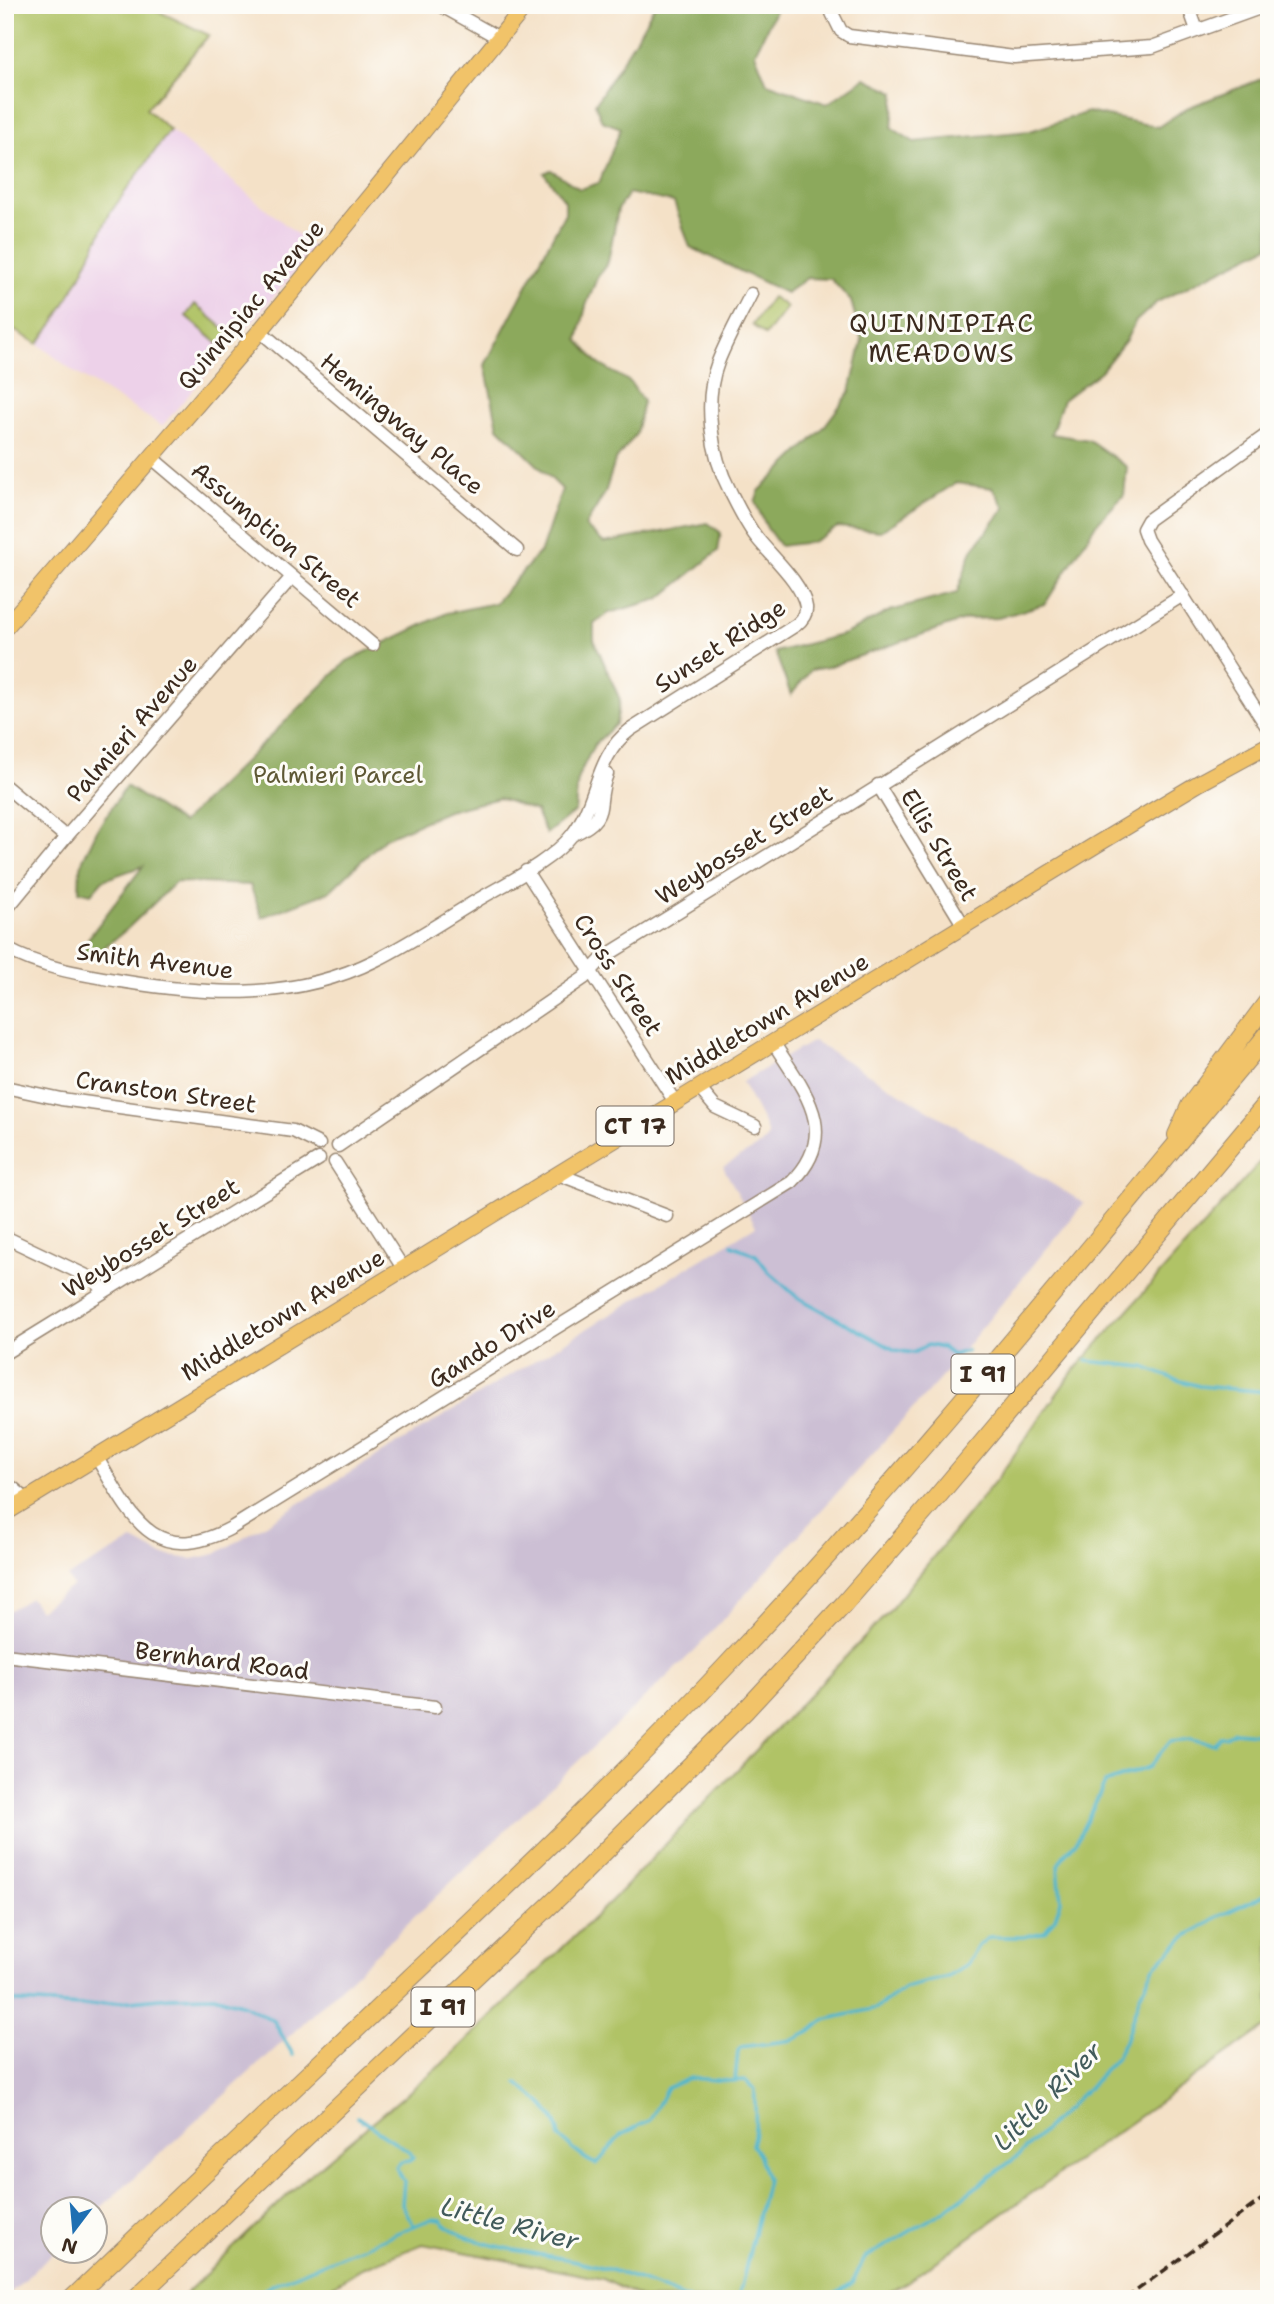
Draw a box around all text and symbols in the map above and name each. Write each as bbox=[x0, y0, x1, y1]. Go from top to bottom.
street label: Quinnipiac Avenue bbox=[170, 213, 332, 397]
district label: QUINNIPIAC MEADOWS bbox=[849, 305, 1035, 370]
street label: Hemingway Place bbox=[313, 346, 491, 502]
street label: Assumption Street bbox=[184, 455, 368, 615]
street label: Sunset Ridge bbox=[648, 592, 792, 700]
street label: Palmieri Avenue bbox=[59, 649, 205, 809]
park label: Palmieri Parcel bbox=[253, 759, 424, 791]
street label: Weybosset Street bbox=[649, 778, 839, 912]
street label: Ellis Street bbox=[893, 783, 985, 907]
street label: Cross Street bbox=[566, 908, 670, 1042]
street label: Smith Avenue bbox=[75, 935, 235, 987]
street label: Middletown Avenue bbox=[659, 945, 875, 1093]
street label: Cranston Street bbox=[74, 1063, 258, 1121]
road number: CT 17 bbox=[596, 1106, 674, 1146]
street label: Weybosset Street bbox=[56, 1171, 246, 1305]
street label: Middletown Avenue bbox=[175, 1241, 391, 1389]
street label: Gando Drive bbox=[422, 1292, 562, 1396]
road number: I 91 bbox=[951, 1354, 1014, 1394]
street label: Bernhard Road bbox=[133, 1634, 311, 1688]
road number: I 91 bbox=[412, 1988, 474, 2026]
water label: Little River bbox=[985, 2033, 1110, 2158]
water label: Little River bbox=[437, 2188, 583, 2258]
north arrow bbox=[38, 2196, 108, 2266]
text: N bbox=[59, 2232, 80, 2260]

